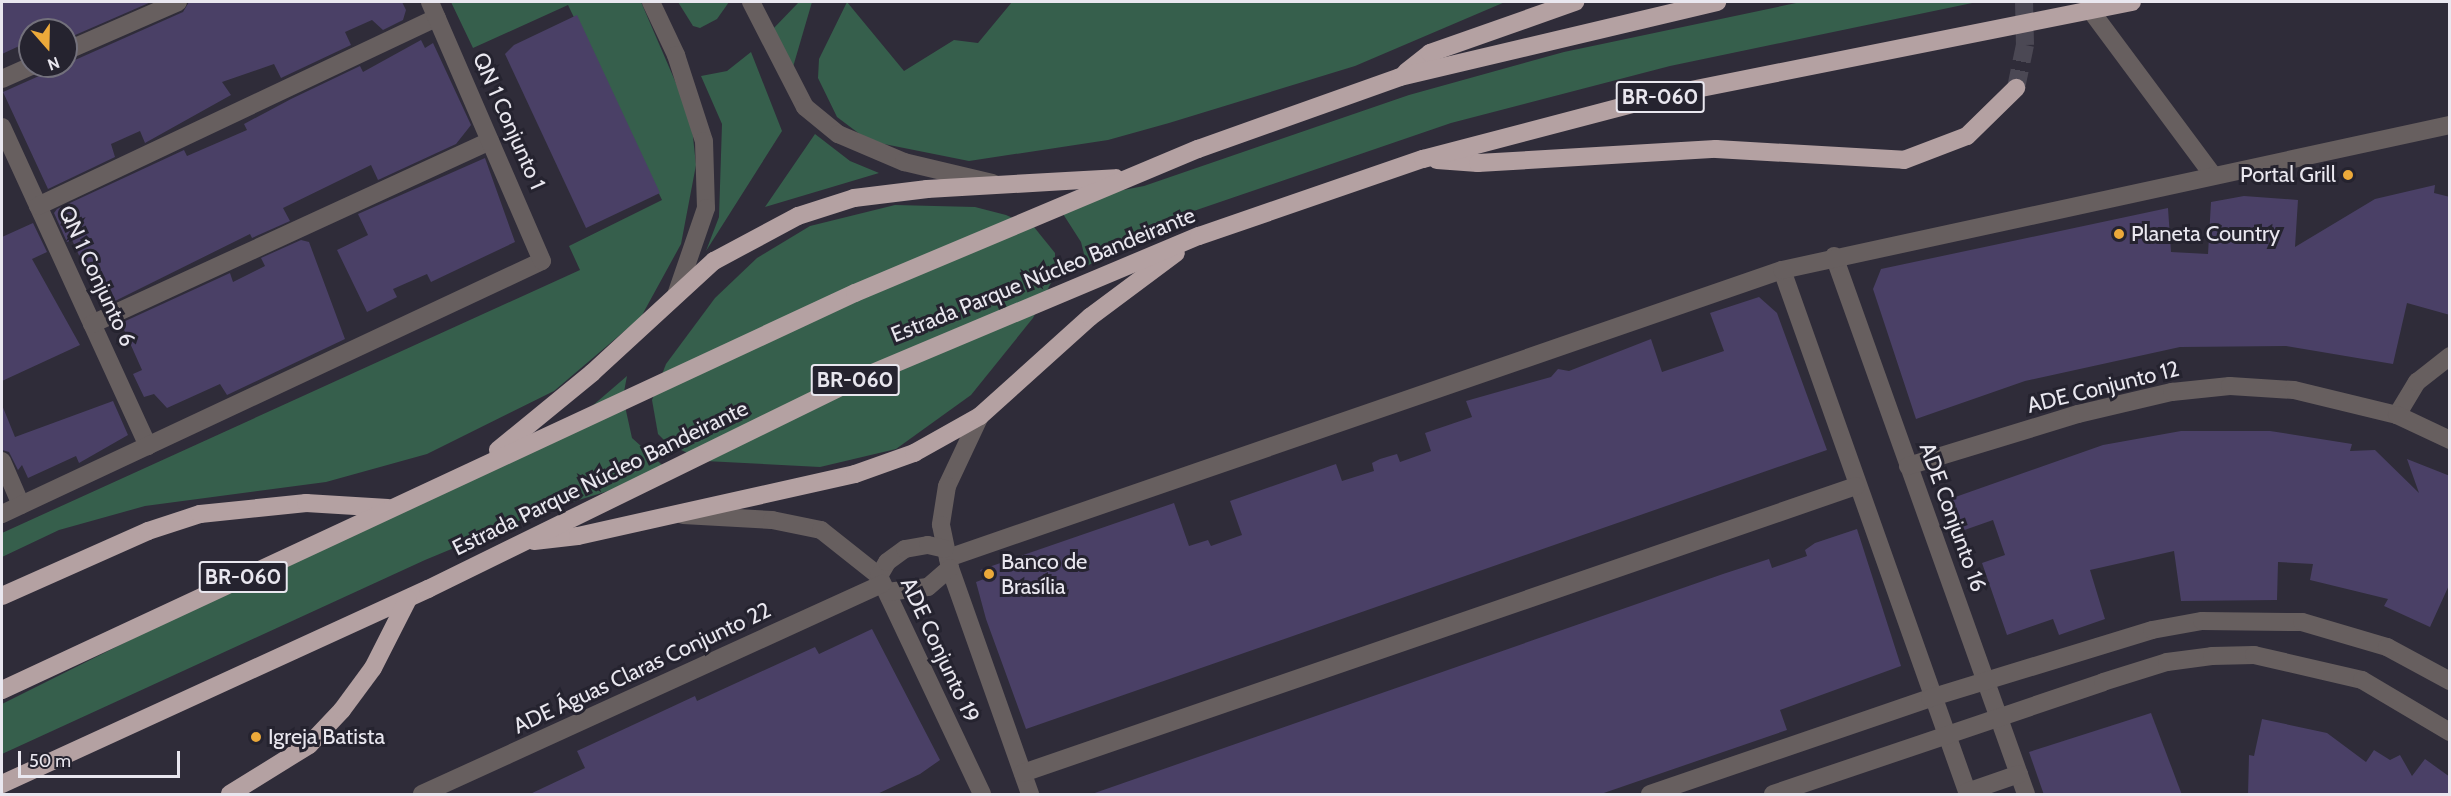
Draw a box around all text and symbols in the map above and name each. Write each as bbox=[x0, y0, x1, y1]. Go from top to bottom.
north arrow bbox=[18, 18, 78, 78]
street label: QN 1 Conjunto 1 bbox=[467, 48, 551, 194]
text: N bbox=[45, 53, 62, 74]
road number: BR-060 bbox=[1615, 79, 1705, 115]
place label: Portal Grill bbox=[2240, 162, 2336, 188]
marker: Portal Grill bbox=[2341, 168, 2355, 182]
street label: QN 1 Conjunto 6 bbox=[53, 201, 141, 351]
street label: Estrada Parque Núcleo Bandeirante bbox=[887, 202, 1199, 348]
place label: Planeta Country bbox=[2131, 221, 2280, 247]
marker: Planeta Country bbox=[2112, 227, 2126, 241]
street label: ADE Conjunto 12 bbox=[2024, 355, 2182, 419]
road number: BR-060 bbox=[810, 362, 900, 398]
street label: Estrada Parque Núcleo Bandeirante bbox=[448, 395, 752, 561]
street label: ADE Conjunto 16 bbox=[1914, 439, 1992, 595]
place label: Banco de Brasília bbox=[1001, 548, 1087, 600]
road number: BR-060 bbox=[198, 559, 288, 595]
marker: Banco de Brasília bbox=[982, 567, 996, 581]
street label: ADE Conjunto 19 bbox=[895, 573, 985, 727]
street label: ADE Águas Claras Conjunto 22 bbox=[509, 597, 775, 739]
place label: Igreja Batista bbox=[268, 724, 385, 750]
marker: Igreja Batista bbox=[249, 730, 263, 744]
scale bar bbox=[21, 739, 183, 777]
text: 50 m bbox=[29, 750, 71, 772]

